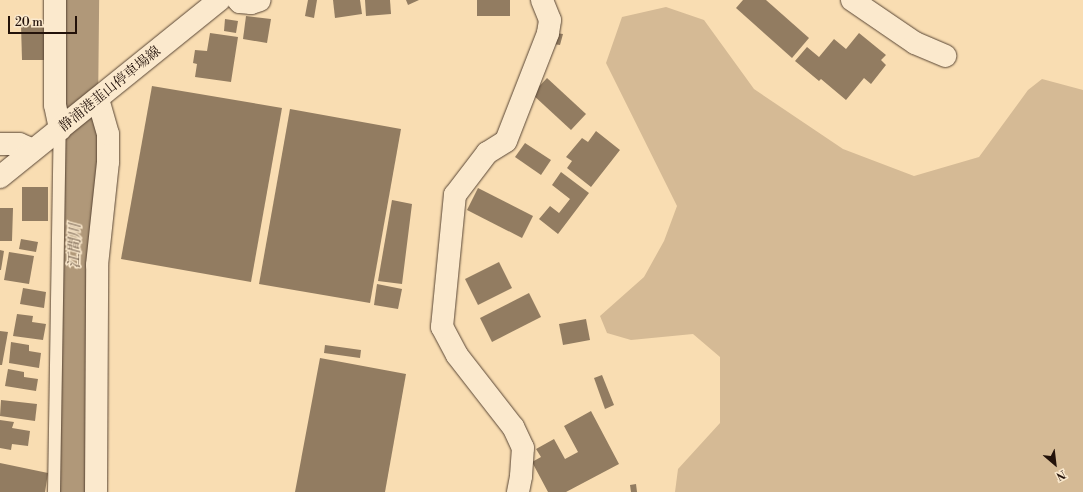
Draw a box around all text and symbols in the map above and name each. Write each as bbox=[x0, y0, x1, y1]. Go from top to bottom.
scale bar bbox=[10, 8, 79, 34]
text: 20 m bbox=[15, 15, 43, 30]
street label: 静浦港韮山停車場線 bbox=[56, 43, 164, 135]
water label: 江間川 bbox=[66, 223, 84, 269]
north arrow bbox=[1035, 444, 1075, 484]
text: N bbox=[1054, 466, 1068, 483]

